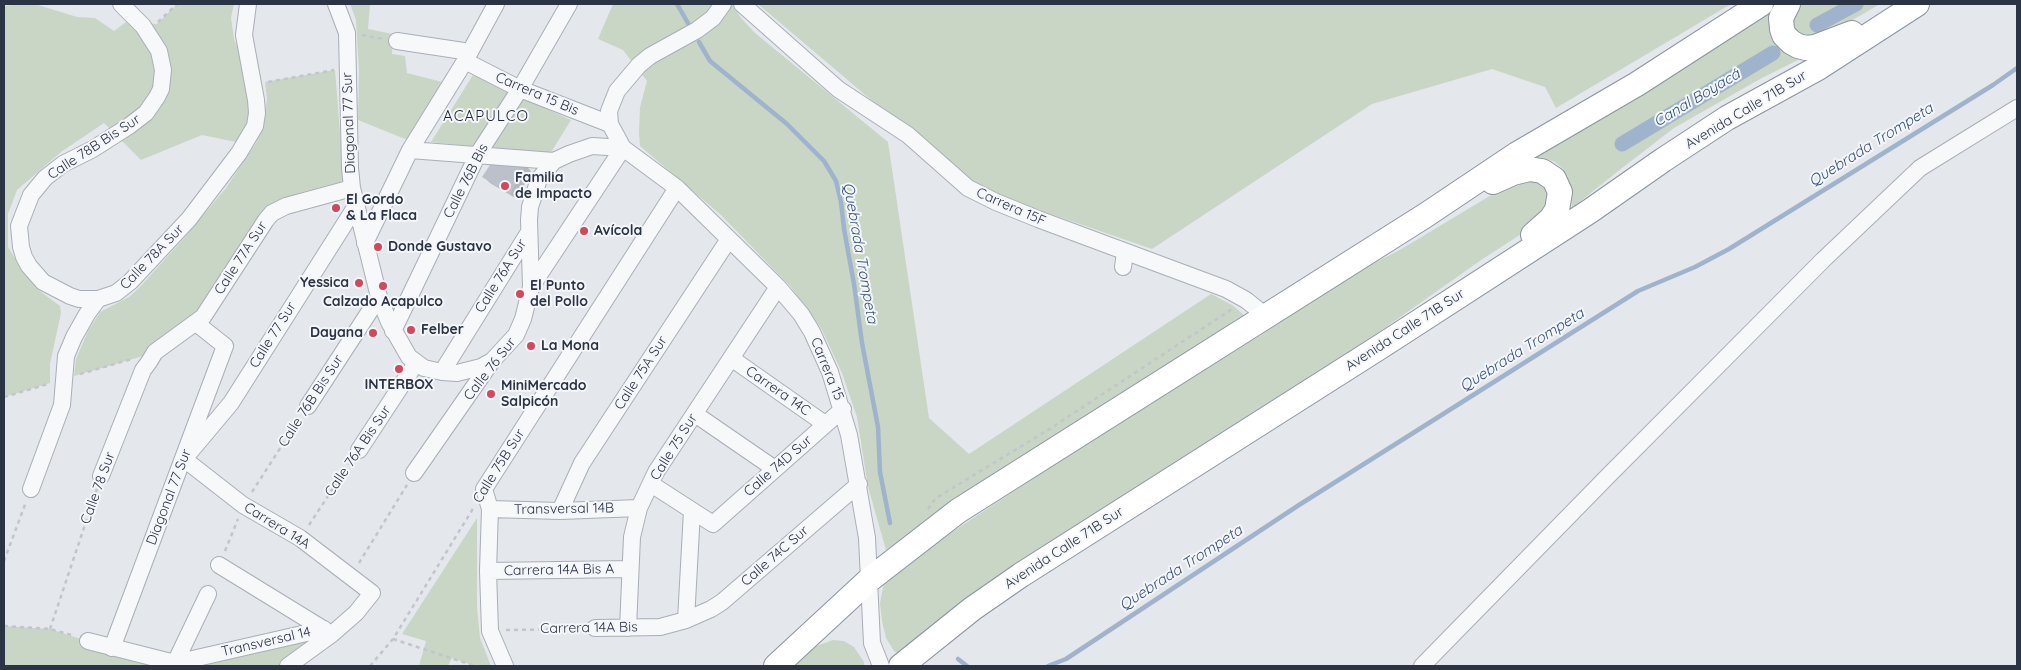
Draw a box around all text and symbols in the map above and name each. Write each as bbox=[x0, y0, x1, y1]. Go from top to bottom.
water label: Canal Boyacá bbox=[1651, 65, 1743, 131]
street label: Avenida Calle 71B Sur bbox=[1682, 67, 1810, 153]
street label: Carrera 15 Bis bbox=[493, 69, 581, 119]
street label: Diagonal 77 Sur bbox=[339, 72, 359, 174]
water label: Quebrada Trompeta bbox=[1806, 100, 1936, 190]
district label: ACAPULCO bbox=[442, 107, 530, 125]
street label: Calle 78B Bis Sur bbox=[45, 111, 143, 183]
street label: Calle 76B Bis bbox=[440, 141, 492, 221]
place label: Familia de Impacto bbox=[515, 170, 592, 202]
marker: Familia de Impacto bbox=[499, 180, 511, 192]
water label: Quebrada Trompeta bbox=[839, 181, 881, 325]
street label: Carrera 15F bbox=[974, 184, 1048, 230]
place label: El Gordo & La Flaca bbox=[346, 192, 417, 224]
marker: El Gordo & La Flaca bbox=[330, 202, 342, 214]
street label: Calle 77A Sur bbox=[211, 218, 271, 298]
street label: Calle 78A Sur bbox=[117, 221, 187, 293]
place label: Avícola bbox=[594, 223, 642, 239]
marker: Avícola bbox=[578, 225, 590, 237]
street label: Calle 76A Sur bbox=[472, 236, 530, 316]
place label: Donde Gustavo bbox=[388, 239, 492, 255]
marker: Donde Gustavo bbox=[372, 241, 384, 253]
place label: Yessica bbox=[300, 275, 349, 291]
marker: Yessica bbox=[353, 277, 365, 289]
place label: El Punto del Pollo bbox=[530, 278, 588, 310]
marker: Calzado Acapulco bbox=[377, 280, 389, 292]
street label: Avenida Calle 71B Sur bbox=[1342, 285, 1468, 375]
marker: El Punto del Pollo bbox=[514, 288, 526, 300]
place label: Calzado Acapulco bbox=[323, 294, 443, 310]
street label: Calle 77 Sur bbox=[246, 299, 300, 371]
water label: Quebrada Trompeta bbox=[1457, 305, 1587, 395]
place label: Felber bbox=[421, 322, 464, 338]
marker: Felber bbox=[405, 324, 417, 336]
place label: Dayana bbox=[310, 325, 363, 341]
marker: Dayana bbox=[367, 327, 379, 339]
street label: Calle 75A Sur bbox=[611, 333, 671, 413]
street label: Calle 76 Sur bbox=[460, 334, 520, 404]
street label: Carrera 15 bbox=[807, 335, 847, 403]
place label: La Mona bbox=[541, 338, 599, 354]
marker: La Mona bbox=[525, 340, 537, 352]
street label: Calle 76B Bis Sur bbox=[275, 352, 347, 450]
marker: INTERBOX bbox=[393, 363, 405, 375]
street label: Carrera 14C bbox=[742, 363, 814, 419]
place label: INTERBOX bbox=[364, 377, 434, 393]
place label: MiniMercado Salpicón bbox=[501, 378, 587, 411]
marker: MiniMercado Salpicón bbox=[485, 388, 497, 400]
street label: Calle 76A Bis Sur bbox=[321, 402, 395, 500]
street label: Calle 75 Sur bbox=[647, 411, 701, 483]
street label: Calle 75B Sur bbox=[469, 426, 529, 506]
street label: Calle 74D Sur bbox=[741, 432, 815, 500]
street label: Diagonal 77 Sur bbox=[143, 447, 195, 547]
street label: Calle 78 Sur bbox=[77, 450, 119, 526]
street label: Carrera 14A bbox=[241, 499, 313, 553]
street label: Transversal 14B bbox=[514, 500, 614, 518]
street label: Avenida Calle 71B Sur bbox=[1001, 503, 1127, 593]
street label: Calle 74C Sur bbox=[738, 522, 812, 590]
water label: Quebrada Trompeta bbox=[1116, 522, 1246, 614]
street label: Carrera 14A Bis A bbox=[504, 561, 614, 579]
street label: Carrera 14A Bis bbox=[540, 619, 638, 637]
street label: Transversal 14 bbox=[220, 624, 312, 660]

